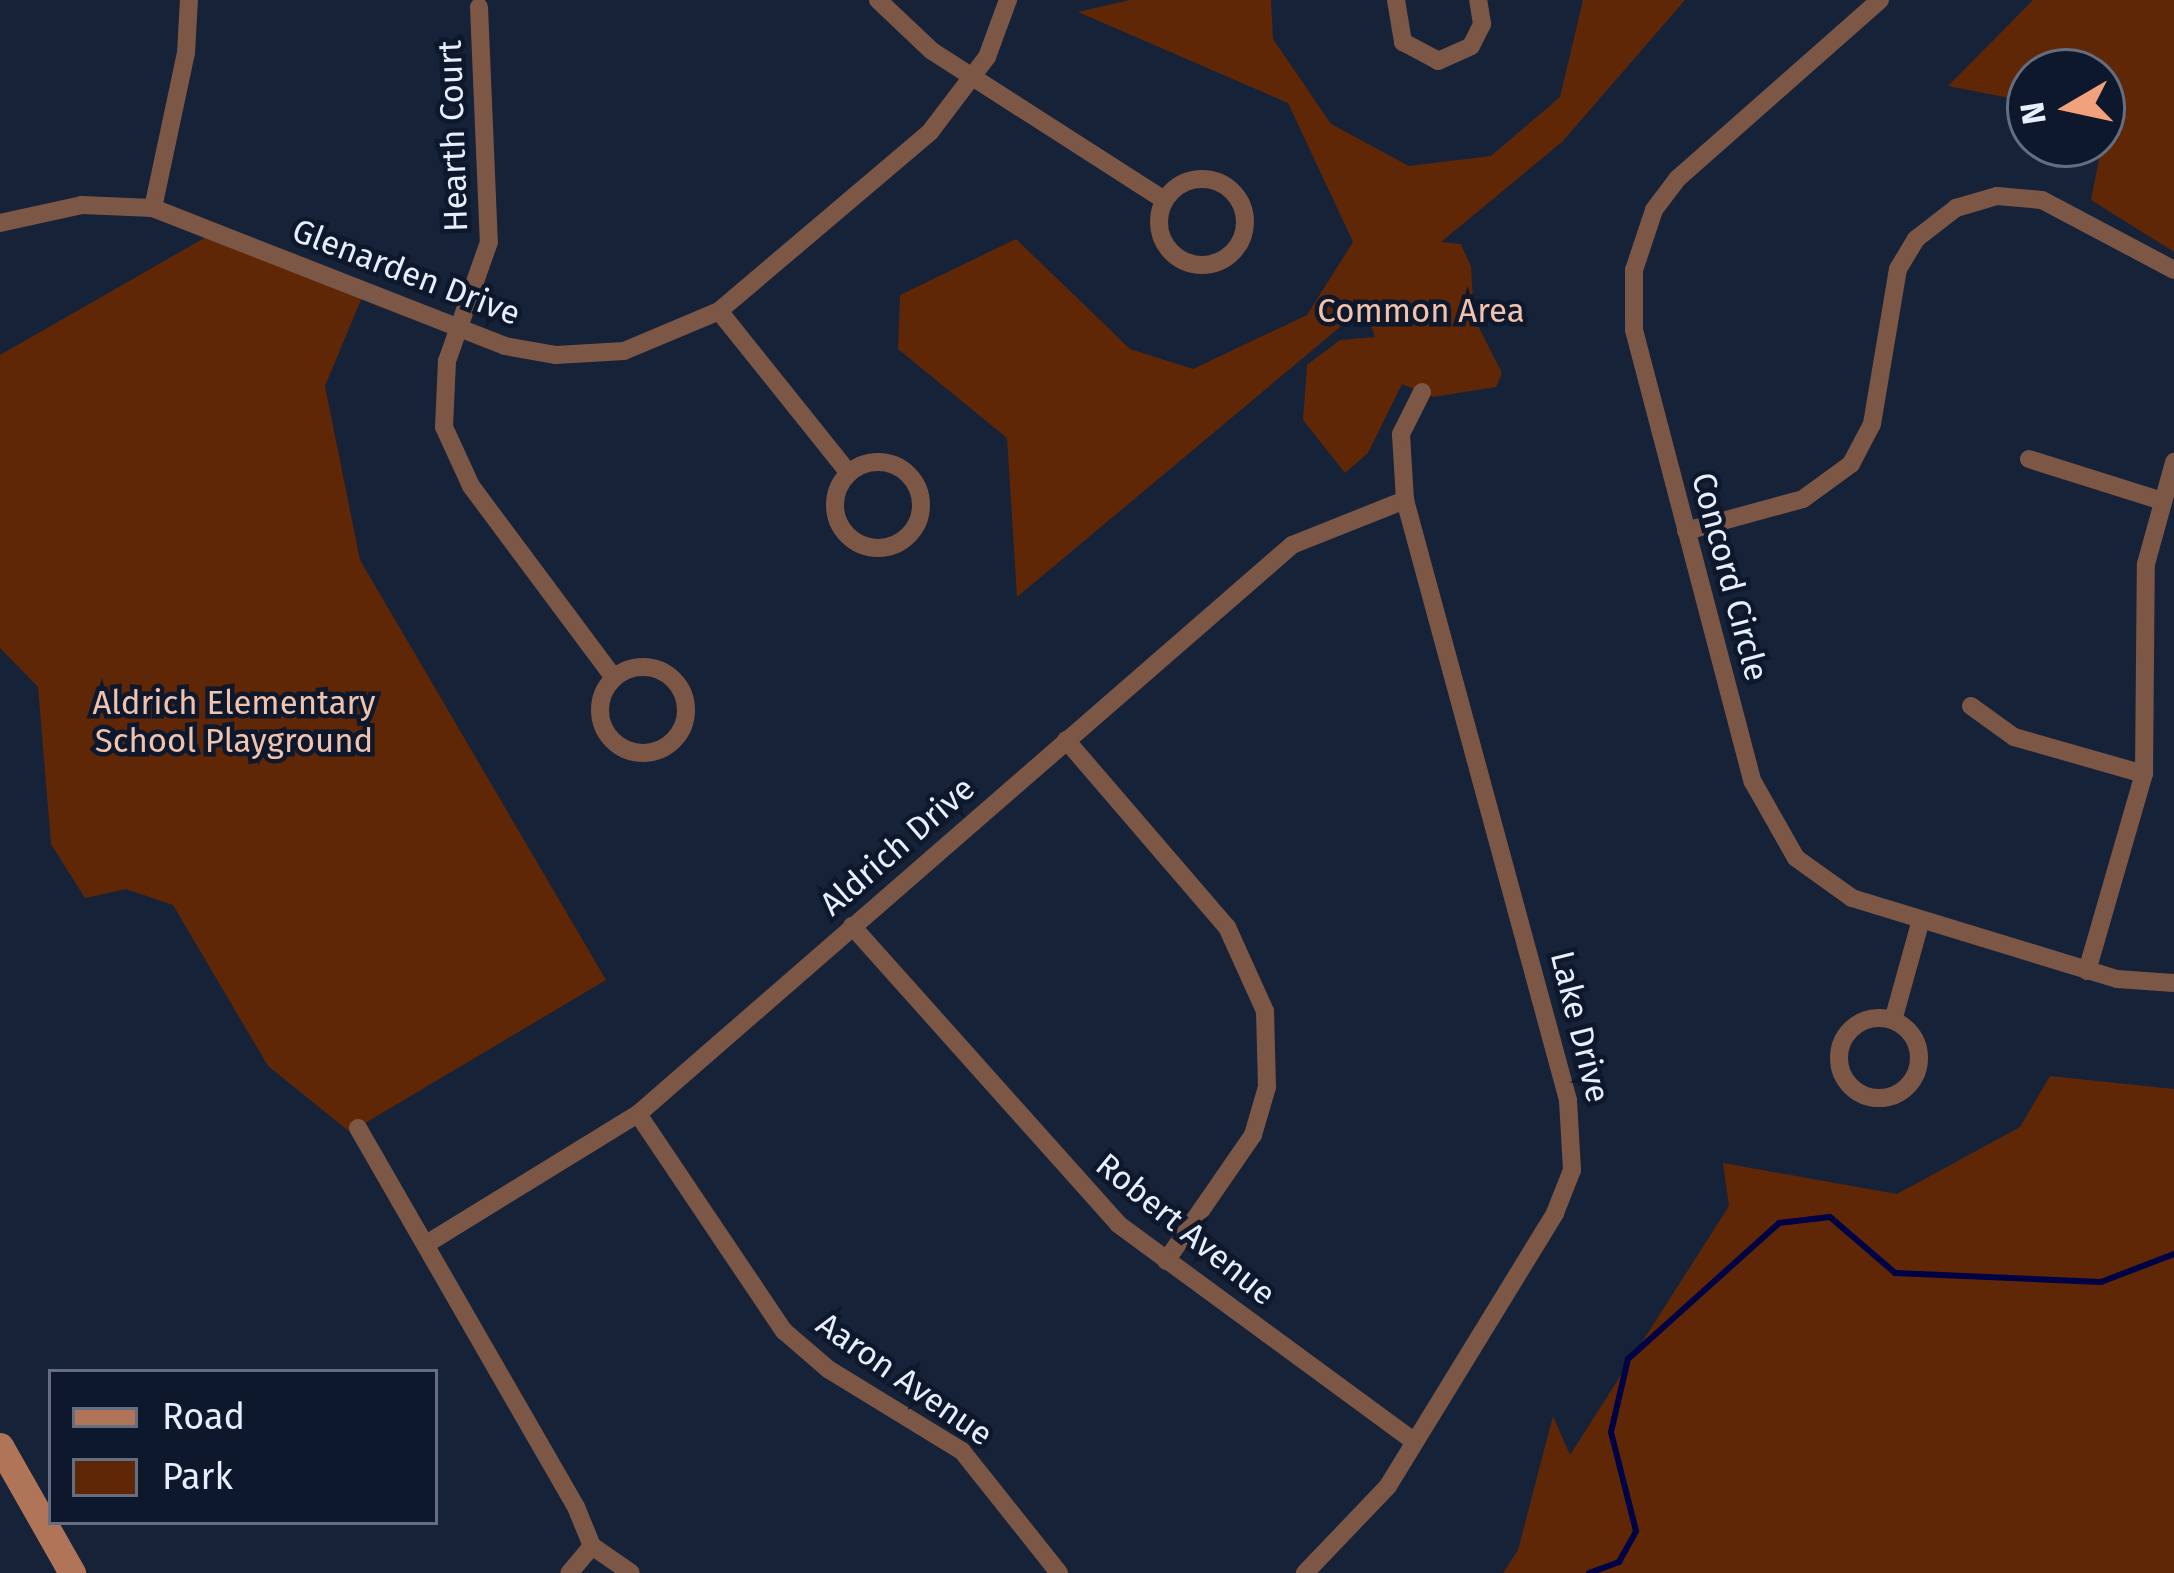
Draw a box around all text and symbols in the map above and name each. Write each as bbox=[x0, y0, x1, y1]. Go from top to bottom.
street label: Hearth Court bbox=[431, 40, 477, 232]
north arrow bbox=[2006, 48, 2126, 168]
text: N bbox=[2012, 99, 2055, 127]
street label: Glenarden Drive bbox=[287, 211, 525, 335]
park label: Common Area bbox=[1317, 292, 1525, 332]
street label: Concord Circle bbox=[1682, 469, 1776, 685]
park label: Aldrich Elementary School Playground bbox=[92, 684, 376, 762]
street label: Aldrich Drive bbox=[813, 769, 983, 925]
street label: Lake Drive bbox=[1541, 947, 1617, 1107]
street label: Robert Avenue bbox=[1087, 1146, 1283, 1314]
street label: Aaron Avenue bbox=[808, 1305, 1000, 1455]
legend bbox=[48, 1369, 438, 1525]
text: Road bbox=[162, 1395, 245, 1439]
text: Park bbox=[162, 1455, 233, 1499]

